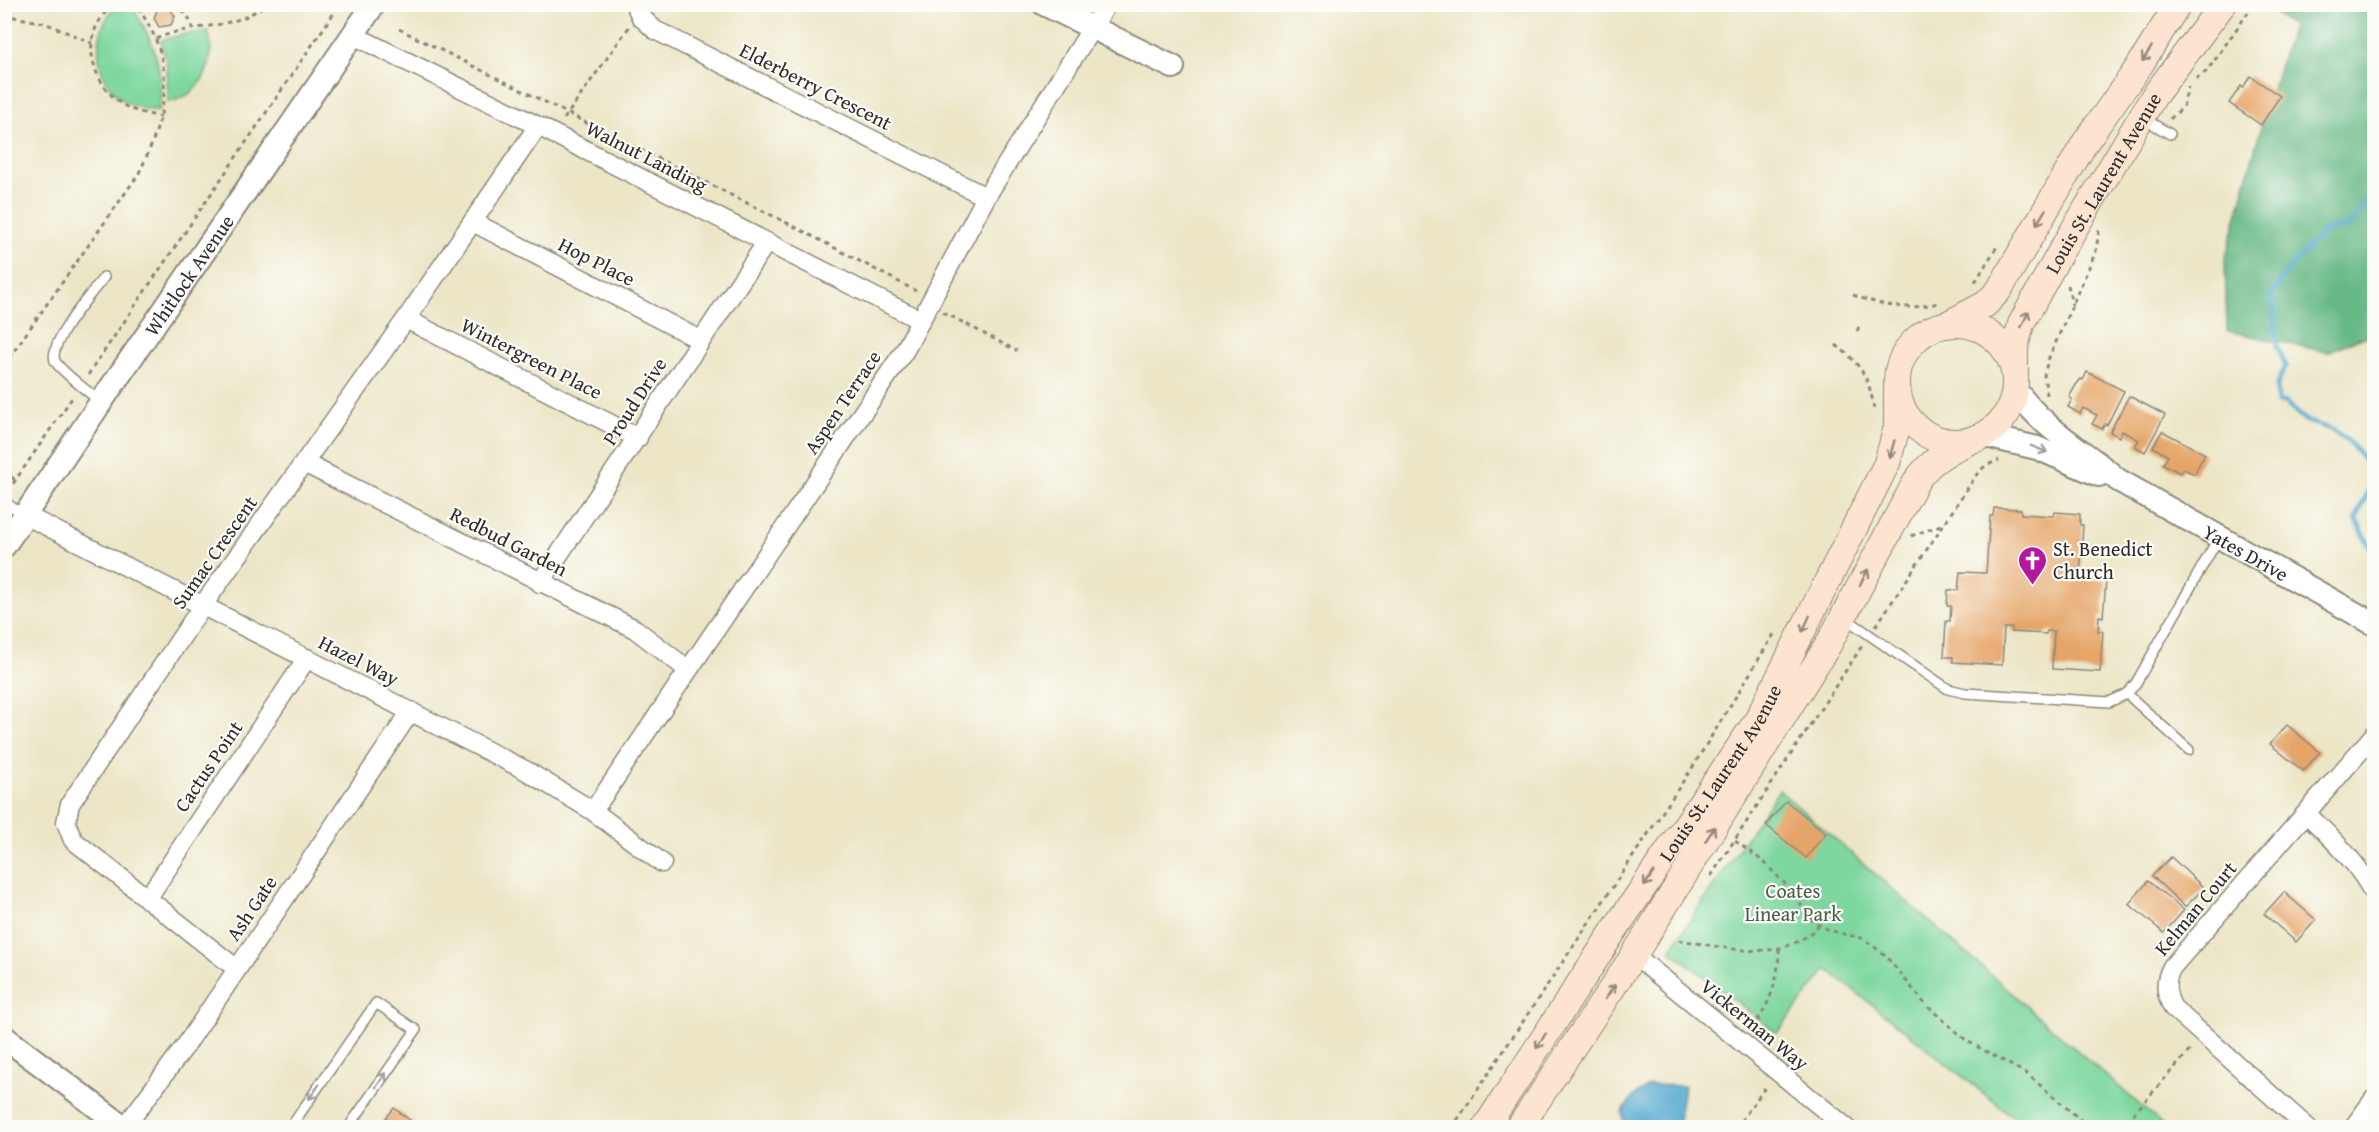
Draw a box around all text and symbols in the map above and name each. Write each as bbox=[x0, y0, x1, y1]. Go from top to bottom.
street label: Elderberry Crescent bbox=[735, 35, 897, 137]
one-way arrow bbox=[2141, 45, 2153, 62]
street label: Louis St. Laurent Avenue bbox=[2037, 86, 2168, 278]
street label: Walnut Landing bbox=[581, 113, 713, 199]
street label: Whitlock Avenue bbox=[136, 208, 240, 341]
one-way arrow bbox=[2035, 208, 2047, 225]
street label: Hop Place bbox=[554, 229, 640, 293]
street label: Wintergreen Place bbox=[456, 310, 608, 406]
one-way arrow bbox=[2019, 310, 2031, 328]
street label: Aspen Terrace bbox=[797, 344, 887, 460]
street label: Proud Drive bbox=[595, 351, 673, 451]
one-way arrow bbox=[1885, 439, 1897, 458]
one-way arrow bbox=[2029, 444, 2047, 455]
street label: Sumac Crescent bbox=[164, 489, 264, 615]
street label: Redbud Garden bbox=[445, 499, 573, 583]
street label: Yates Drive bbox=[2198, 516, 2294, 588]
place label: St. Benedict Church bbox=[2053, 534, 2153, 586]
church icon: St. Benedict Church bbox=[2016, 544, 2048, 586]
one-way arrow bbox=[1858, 569, 1870, 586]
one-way arrow bbox=[1800, 614, 1812, 632]
street label: Hazel Way bbox=[314, 627, 404, 693]
street label: Louis St. Laurent Avenue bbox=[1651, 679, 1788, 867]
street label: Cactus Point bbox=[167, 715, 249, 817]
one-way arrow bbox=[1704, 826, 1716, 843]
street label: Kelman Court bbox=[2147, 854, 2243, 962]
street label: Ash Gate bbox=[218, 869, 284, 947]
one-way arrow bbox=[1643, 870, 1655, 886]
park label: Coates Linear Park bbox=[1745, 876, 1842, 928]
street label: Vickerman Way bbox=[1695, 971, 1815, 1077]
one-way arrow bbox=[1604, 984, 1616, 1000]
one-way arrow bbox=[1535, 1032, 1547, 1049]
one-way arrow bbox=[375, 1072, 387, 1088]
one-way arrow bbox=[308, 1083, 321, 1100]

